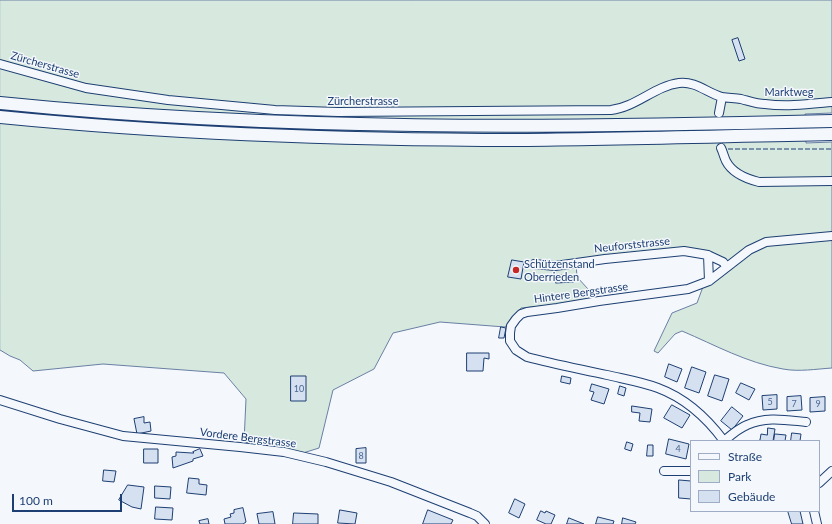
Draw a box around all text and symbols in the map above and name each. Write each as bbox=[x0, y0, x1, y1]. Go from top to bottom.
street label: Zürcherstrasse bbox=[9, 49, 81, 81]
street label: Marktweg bbox=[764, 85, 814, 99]
street label: Zürcherstrasse bbox=[328, 94, 398, 108]
street label: Neuforststrasse bbox=[593, 234, 671, 256]
place label: Schützenstand Oberrieden bbox=[524, 257, 595, 283]
marker: Schützenstand Oberrieden bbox=[511, 265, 521, 275]
street label: Hintere Bergstrasse bbox=[533, 280, 629, 306]
house number: 10 bbox=[294, 384, 304, 394]
house number: 5 bbox=[767, 397, 773, 407]
house number: 7 bbox=[791, 399, 797, 409]
house number: 9 bbox=[815, 399, 821, 409]
street label: Vordere Bergstrasse bbox=[199, 426, 297, 450]
legend bbox=[690, 440, 820, 512]
house number: 4 bbox=[675, 444, 681, 454]
text: Straße bbox=[728, 449, 762, 464]
house number: 8 bbox=[358, 451, 364, 461]
text: Park bbox=[728, 469, 751, 484]
scale bar bbox=[14, 486, 124, 512]
text: Gebäude bbox=[728, 489, 775, 504]
text: 100 m bbox=[19, 493, 53, 508]

